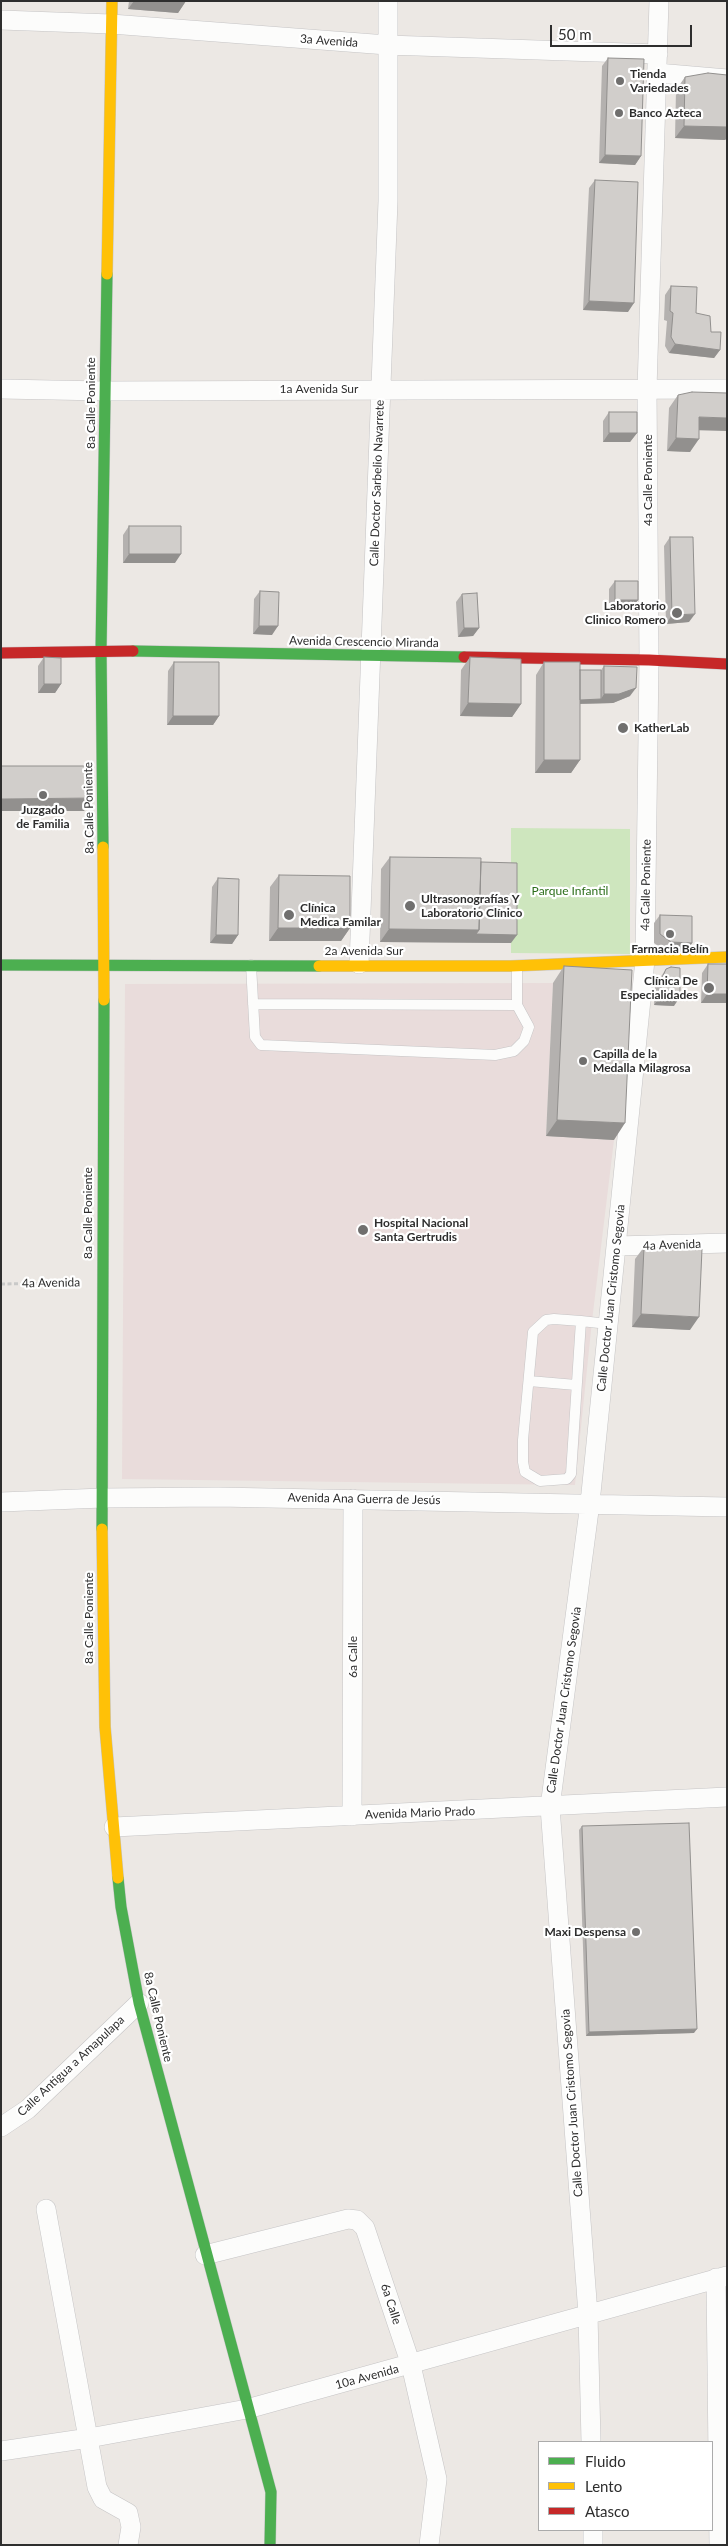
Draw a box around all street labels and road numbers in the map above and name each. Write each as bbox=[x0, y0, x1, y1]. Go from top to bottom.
street label: 3a Avenida bbox=[299, 32, 359, 50]
street label: 8a Calle Poniente bbox=[84, 357, 98, 449]
street label: 1a Avenida Sur bbox=[280, 382, 358, 396]
street label: Calle Doctor Sarbelio Navarrete bbox=[367, 399, 387, 567]
street label: 4a Calle Poniente bbox=[641, 434, 655, 526]
street label: Avenida Crescencio Miranda bbox=[289, 633, 439, 651]
street label: 8a Calle Poniente bbox=[81, 762, 97, 854]
street label: 4a Calle Poniente bbox=[638, 839, 654, 931]
street label: 2a Avenida Sur bbox=[325, 944, 403, 958]
street label: 8a Calle Poniente bbox=[81, 1167, 95, 1259]
street label: Calle Doctor Juan Cristomo Segovia bbox=[594, 1204, 628, 1392]
street label: 4a Avenida bbox=[643, 1237, 701, 1253]
street label: 4a Avenida bbox=[22, 1275, 80, 1291]
street label: Avenida Ana Guerra de Jesús bbox=[287, 1490, 441, 1508]
street label: 8a Calle Poniente bbox=[82, 1572, 96, 1664]
street label: Calle Doctor Juan Cristomo Segovia bbox=[544, 1606, 584, 1794]
street label: 6a Calle bbox=[346, 1636, 360, 1678]
street label: Avenida Mario Prado bbox=[365, 1804, 475, 1822]
street label: 8a Calle Poniente bbox=[141, 1971, 175, 2063]
street label: Calle Doctor Juan Cristomo Segovia bbox=[558, 2009, 586, 2197]
street label: Calle Antigua a Amapulapa bbox=[15, 2013, 127, 2119]
street label: 6a Calle bbox=[378, 2282, 404, 2326]
street label: 10a Avenida bbox=[334, 2362, 400, 2392]

